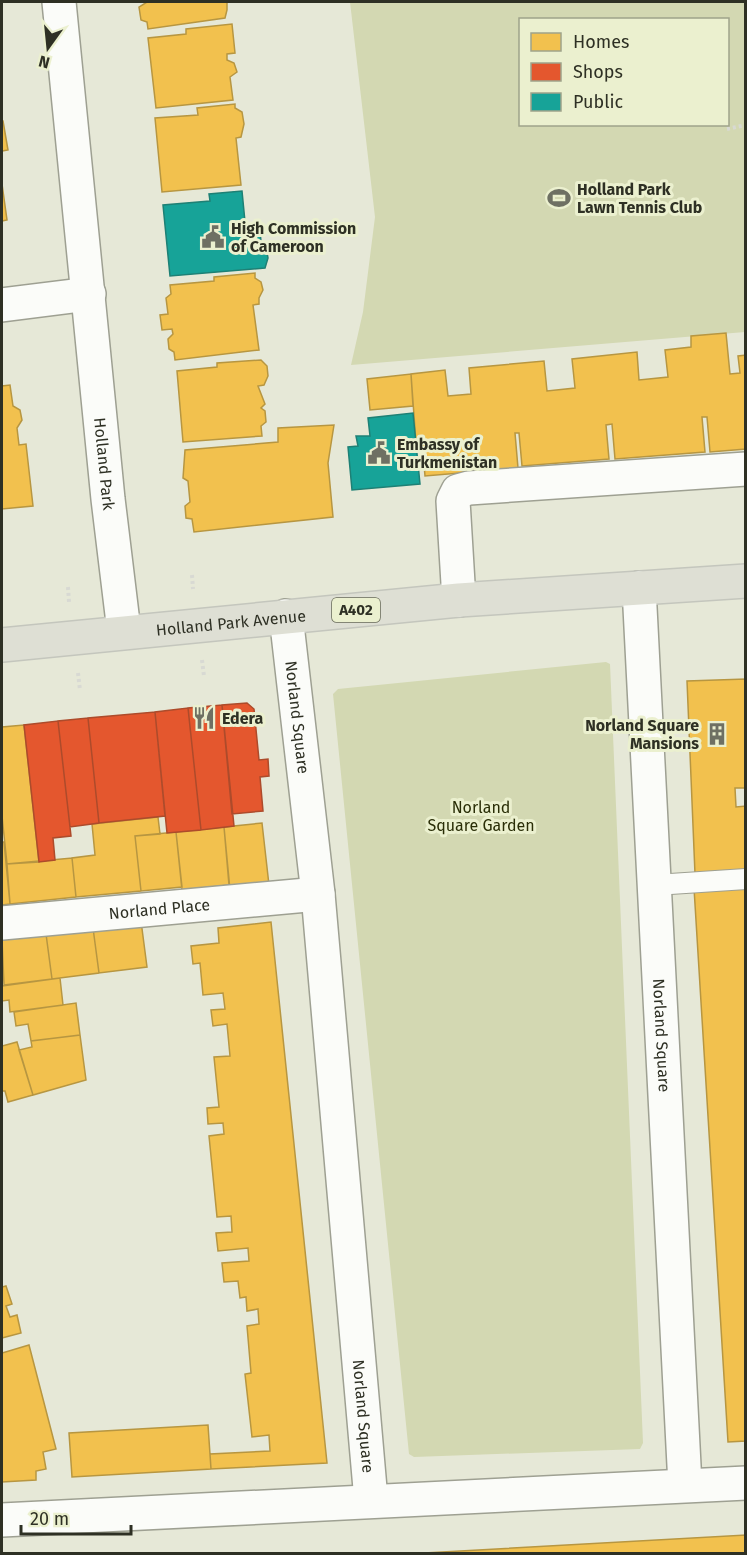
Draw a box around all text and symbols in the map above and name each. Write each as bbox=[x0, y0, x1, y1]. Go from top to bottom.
north arrow bbox=[18, 18, 78, 78]
legend bbox=[519, 18, 729, 126]
text: Homes bbox=[573, 31, 629, 53]
text: N bbox=[37, 51, 52, 73]
text: Shops bbox=[573, 61, 623, 83]
text: Public bbox=[573, 91, 623, 113]
place label: Holland Park Lawn Tennis Club bbox=[577, 180, 702, 217]
sports icon: Holland Park Lawn Tennis Club bbox=[546, 185, 572, 211]
place label: High Commission of Cameroon bbox=[231, 219, 356, 256]
public building icon: High Commission of Cameroon bbox=[200, 224, 226, 250]
street label: Holland Park bbox=[91, 417, 119, 512]
place label: Embassy of Turkmenistan bbox=[397, 435, 497, 472]
public building icon: Embassy of Turkmenistan bbox=[366, 440, 392, 466]
road number: A402 bbox=[332, 598, 380, 622]
street label: Holland Park Avenue bbox=[155, 606, 307, 639]
street label: Norland Square bbox=[282, 660, 314, 775]
restaurant icon: Edera bbox=[191, 705, 217, 731]
place label: Edera bbox=[222, 709, 263, 728]
place label: Norland Square Mansions bbox=[585, 716, 699, 753]
building icon: Norland Square Mansions bbox=[704, 721, 730, 747]
park label: Norland Square Garden bbox=[427, 798, 535, 835]
street label: Norland Place bbox=[108, 894, 211, 923]
street label: Norland Square bbox=[650, 978, 674, 1093]
street label: Norland Square bbox=[349, 1359, 378, 1474]
scale bar bbox=[21, 1498, 130, 1536]
text: 20 m bbox=[30, 1508, 69, 1530]

